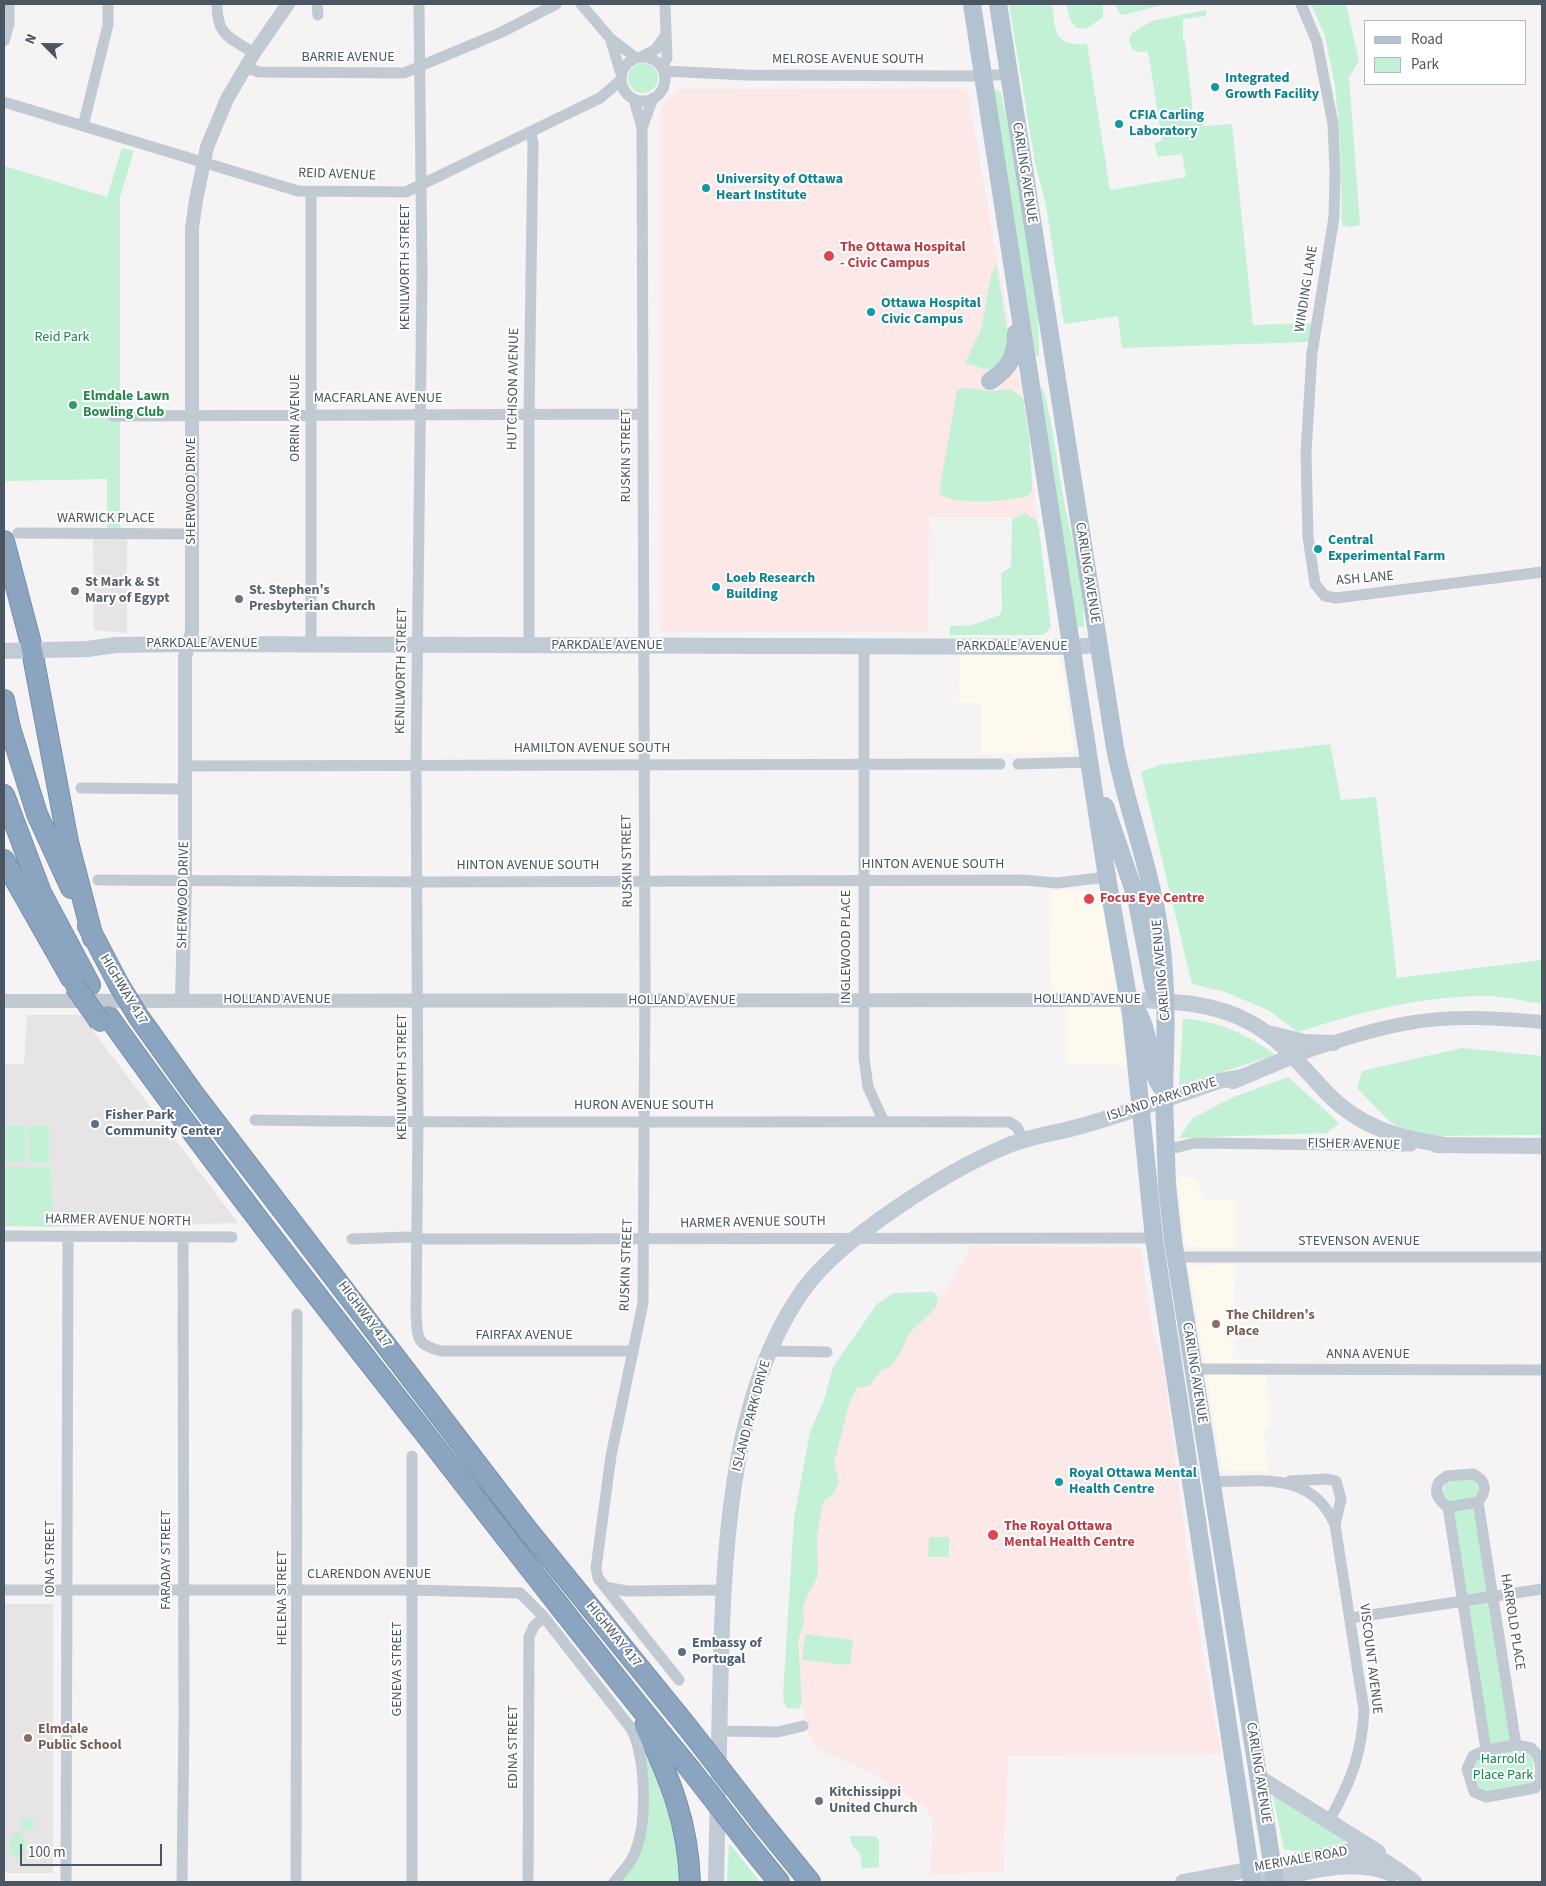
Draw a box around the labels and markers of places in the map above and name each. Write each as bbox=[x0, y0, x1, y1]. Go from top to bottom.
place label: Integrated Growth Facility bbox=[1225, 71, 1319, 104]
marker: Integrated Growth Facility bbox=[1209, 81, 1221, 93]
place label: CFIA Carling Laboratory bbox=[1129, 108, 1204, 140]
marker: CFIA Carling Laboratory bbox=[1113, 118, 1125, 130]
place label: University of Ottawa Heart Institute bbox=[716, 172, 843, 204]
marker: University of Ottawa Heart Institute bbox=[700, 182, 712, 194]
place label: The Ottawa Hospital - Civic Campus bbox=[840, 240, 966, 272]
marker: The Ottawa Hospital - Civic Campus bbox=[822, 249, 836, 263]
place label: Ottawa Hospital Civic Campus bbox=[881, 296, 981, 328]
marker: Ottawa Hospital Civic Campus bbox=[865, 306, 877, 318]
place label: Elmdale Lawn Bowling Club bbox=[83, 389, 170, 422]
marker: Elmdale Lawn Bowling Club bbox=[67, 399, 79, 411]
place label: Central Experimental Farm bbox=[1328, 533, 1445, 566]
marker: Central Experimental Farm bbox=[1312, 543, 1324, 555]
place label: Loeb Research Building bbox=[726, 571, 815, 604]
place label: St Mark & St Mary of Egypt bbox=[85, 575, 170, 608]
marker: Loeb Research Building bbox=[710, 581, 722, 593]
place label: St. Stephen's Presbyterian Church bbox=[249, 583, 375, 616]
marker: St Mark & St Mary of Egypt bbox=[69, 585, 81, 597]
marker: St. Stephen's Presbyterian Church bbox=[233, 593, 245, 605]
place label: Focus Eye Centre bbox=[1100, 891, 1205, 907]
marker: Focus Eye Centre bbox=[1082, 892, 1096, 906]
place label: Fisher Park Community Center bbox=[105, 1108, 222, 1140]
marker: Fisher Park Community Center bbox=[89, 1118, 101, 1130]
place label: The Children's Place bbox=[1226, 1308, 1315, 1340]
marker: The Children's Place bbox=[1210, 1318, 1222, 1330]
place label: Royal Ottawa Mental Health Centre bbox=[1069, 1466, 1197, 1498]
marker: Royal Ottawa Mental Health Centre bbox=[1053, 1476, 1065, 1488]
place label: The Royal Ottawa Mental Health Centre bbox=[1004, 1519, 1135, 1551]
marker: The Royal Ottawa Mental Health Centre bbox=[986, 1528, 1000, 1542]
place label: Embassy of Portugal bbox=[692, 1636, 762, 1668]
marker: Embassy of Portugal bbox=[676, 1646, 688, 1658]
place label: Elmdale Public School bbox=[38, 1722, 121, 1754]
marker: Elmdale Public School bbox=[22, 1732, 34, 1744]
place label: Kitchissippi United Church bbox=[829, 1785, 917, 1818]
marker: Kitchissippi United Church bbox=[813, 1795, 825, 1807]

